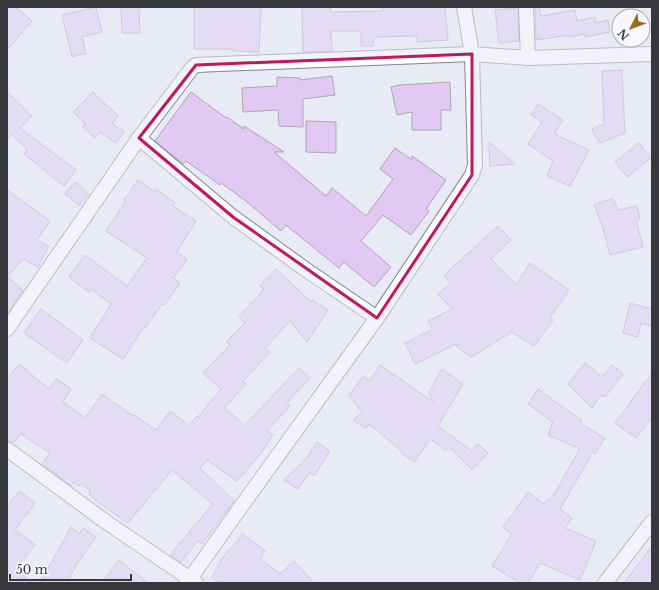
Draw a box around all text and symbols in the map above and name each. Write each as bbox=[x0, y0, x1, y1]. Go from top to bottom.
north arrow bbox=[611, 8, 651, 48]
text: N bbox=[614, 26, 632, 43]
scale bar bbox=[10, 556, 131, 582]
text: 50 m bbox=[16, 562, 48, 577]

